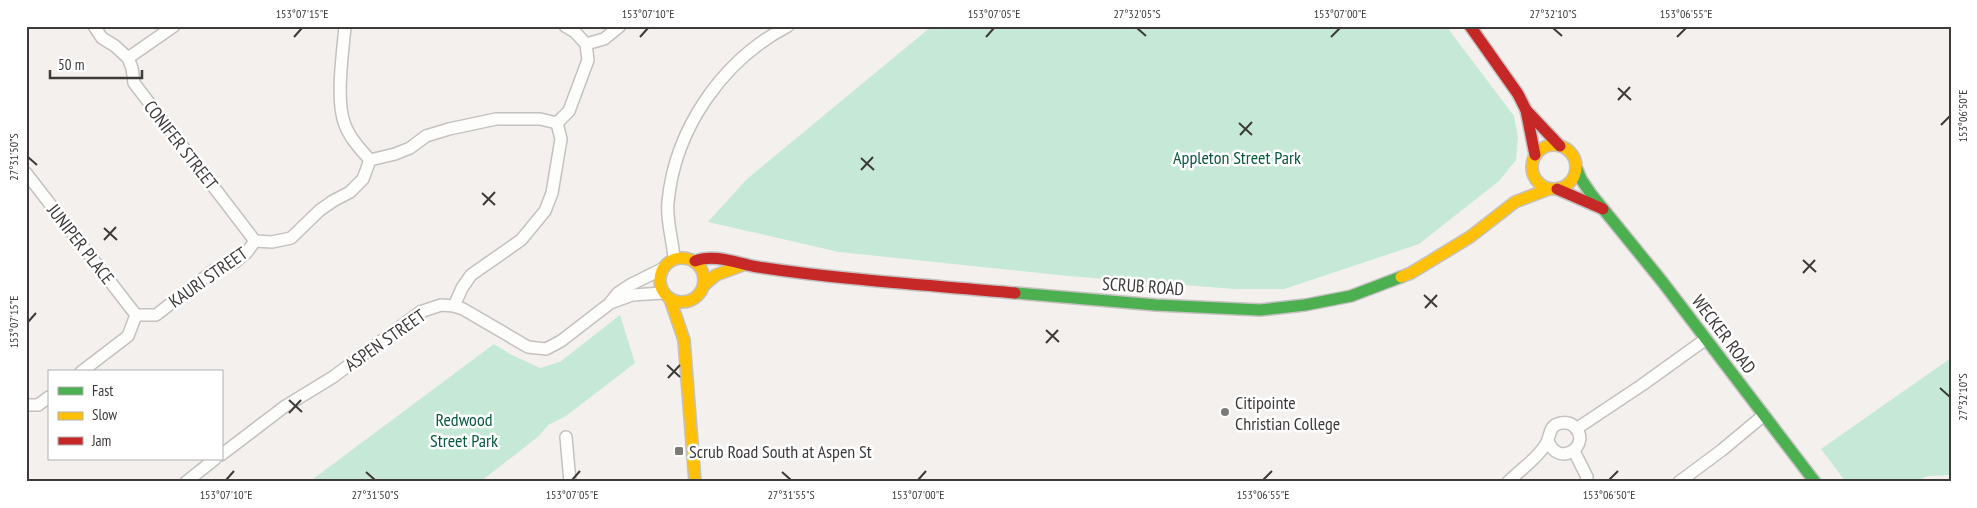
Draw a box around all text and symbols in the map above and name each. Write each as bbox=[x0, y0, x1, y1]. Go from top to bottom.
text: 153°07'15"E bbox=[276, 6, 328, 21]
text: 153°07'10"E bbox=[622, 6, 674, 21]
text: 153°07'05"E bbox=[968, 6, 1020, 21]
text: 27°32'05"S bbox=[1113, 6, 1161, 21]
text: 153°07'00"E bbox=[1314, 6, 1366, 21]
text: 27°32'10"S bbox=[1529, 6, 1577, 21]
text: 153°06'55"E bbox=[1660, 6, 1712, 21]
scale bar bbox=[50, 48, 142, 80]
text: 50 m bbox=[58, 55, 84, 74]
text: 153°06'50"E bbox=[1955, 90, 1970, 142]
street label: CONIFER STREET bbox=[139, 96, 223, 194]
text: 27°31'50"S bbox=[6, 133, 21, 181]
park label: Appleton Street Park bbox=[1173, 146, 1301, 169]
street label: JUNIPER PLACE bbox=[42, 198, 120, 289]
street label: KAURI STREET bbox=[164, 242, 252, 312]
street label: SCRUB ROAD bbox=[1101, 272, 1185, 300]
street label: WECKER ROAD bbox=[1687, 290, 1761, 378]
text: 153°07'15"E bbox=[6, 296, 21, 348]
street label: ASPEN STREET bbox=[340, 304, 430, 376]
legend bbox=[48, 370, 222, 460]
text: 27°32'10"S bbox=[1955, 373, 1970, 421]
text: Fast bbox=[92, 381, 113, 400]
place label: Citipointe Christian College bbox=[1235, 391, 1340, 435]
text: Slow bbox=[92, 405, 117, 424]
marker: Citipointe Christian College bbox=[1219, 406, 1231, 418]
park label: Redwood Street Park bbox=[430, 408, 498, 452]
text: Jam bbox=[91, 431, 111, 450]
place label: Scrub Road South at Aspen St bbox=[689, 440, 872, 463]
marker: Scrub Road South at Aspen St bbox=[673, 445, 685, 457]
text: 153°07'10"E bbox=[200, 487, 252, 502]
text: 27°31'50"S bbox=[351, 487, 399, 502]
text: 153°07'05"E bbox=[546, 487, 598, 502]
text: 27°31'55"S bbox=[767, 487, 815, 502]
text: 153°07'00"E bbox=[892, 487, 944, 502]
text: 153°06'55"E bbox=[1237, 487, 1289, 502]
text: 153°06'50"E bbox=[1583, 487, 1635, 502]

